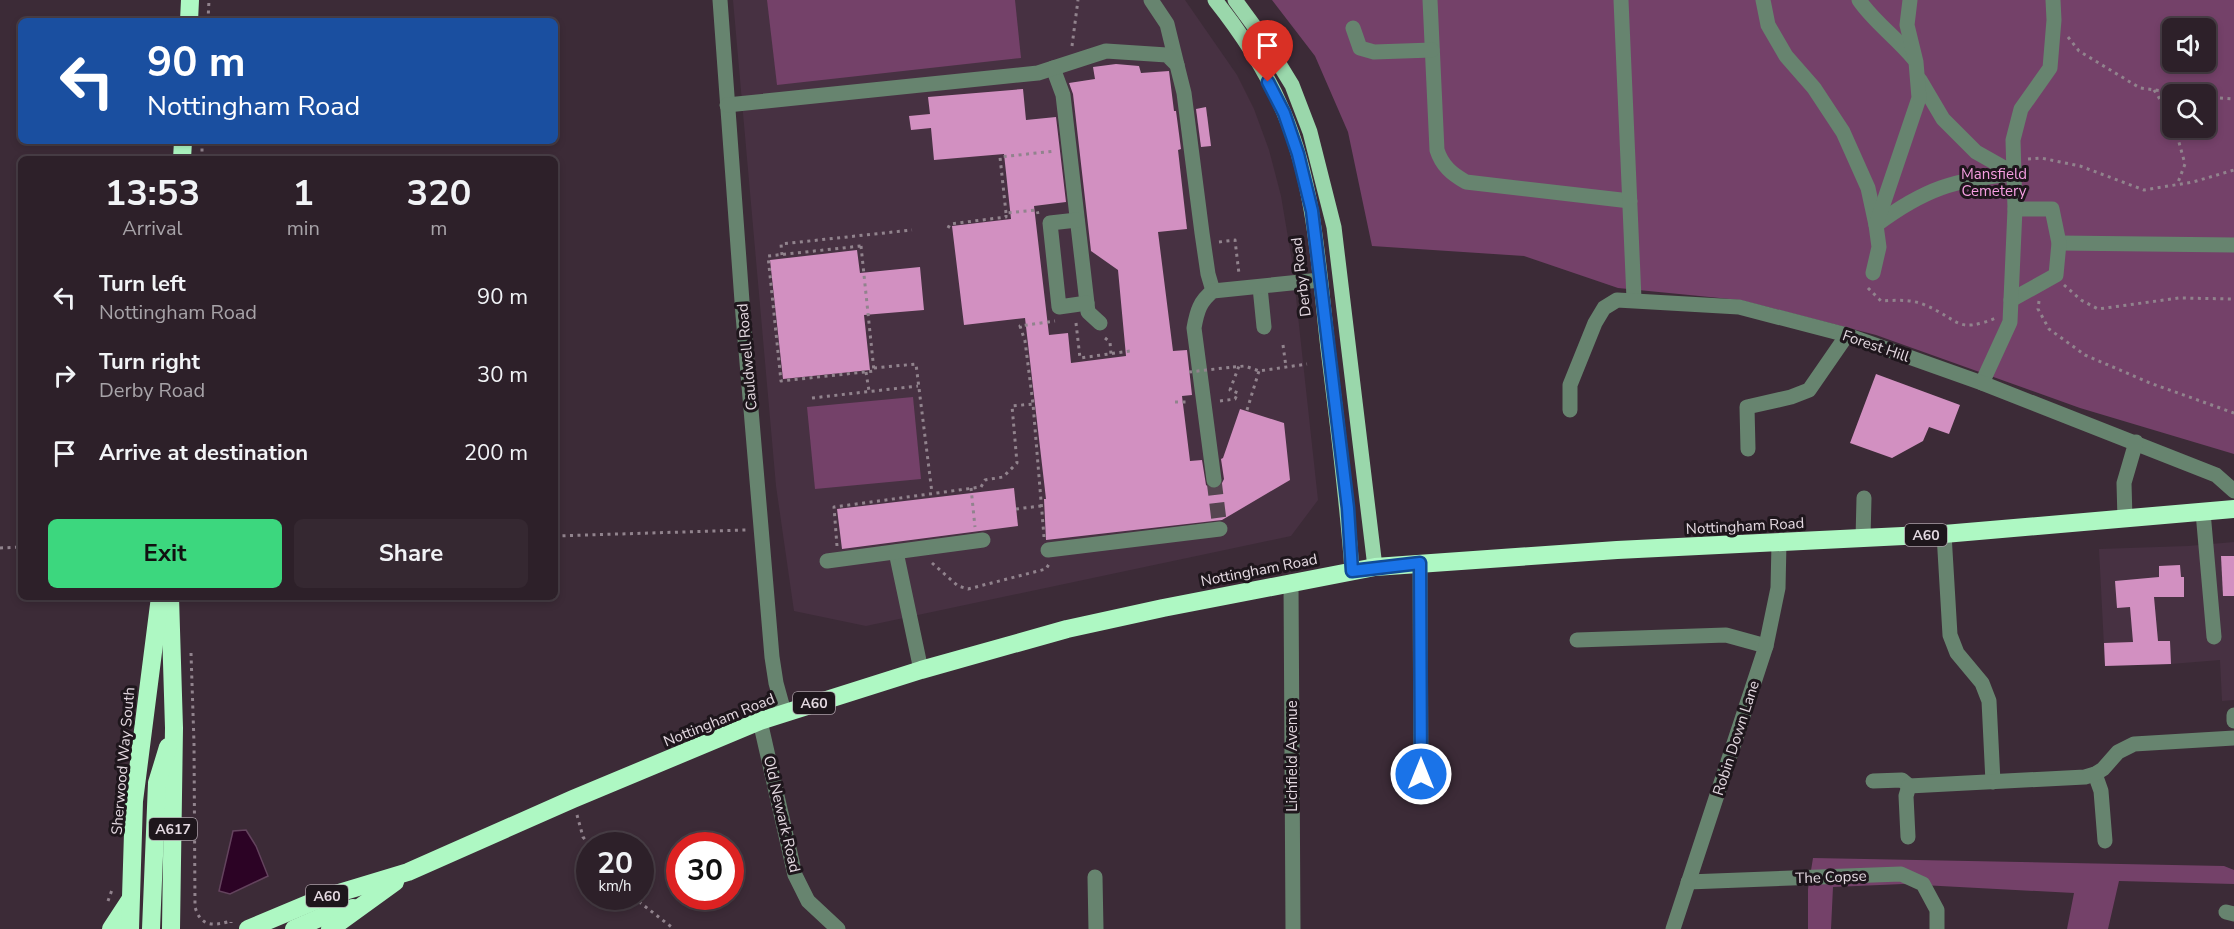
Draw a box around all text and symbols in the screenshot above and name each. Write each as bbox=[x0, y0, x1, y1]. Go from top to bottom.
map controls bbox=[2162, 18, 2216, 138]
button: sound bbox=[2162, 18, 2216, 72]
pin bbox=[1242, 20, 1293, 82]
icon: arrive bbox=[1251, 29, 1284, 62]
text: 90 m bbox=[147, 34, 246, 91]
icon: left bbox=[48, 42, 126, 120]
button: search bbox=[2162, 84, 2216, 138]
text: Nottingham Road bbox=[147, 88, 360, 125]
park label: Mansfield Cemetery bbox=[1961, 164, 2027, 201]
text: 13:53 bbox=[105, 169, 200, 218]
text: 1 bbox=[292, 169, 314, 218]
text: 320 bbox=[406, 169, 471, 218]
text: Arrival bbox=[122, 215, 182, 242]
text: min bbox=[287, 215, 320, 242]
text: m bbox=[430, 215, 447, 242]
street label: Derby Road bbox=[1286, 236, 1316, 318]
text: Turn left bbox=[99, 269, 186, 299]
icon: left bbox=[48, 281, 81, 314]
text: 90 m bbox=[477, 282, 528, 312]
text: Nottingham Road bbox=[99, 299, 257, 326]
street label: Cauldwell Road bbox=[732, 303, 762, 411]
street label: Forest Hill bbox=[1840, 325, 1913, 367]
text: Turn right bbox=[99, 347, 200, 377]
icon: right bbox=[48, 359, 81, 392]
text: 30 m bbox=[477, 360, 528, 390]
text: Derby Road bbox=[99, 377, 205, 404]
icon: arrive bbox=[48, 437, 81, 470]
text: Arrive at destination bbox=[99, 438, 308, 468]
text: 200 m bbox=[464, 438, 528, 468]
street label: Nottingham Road bbox=[1685, 513, 1805, 539]
button: Exit bbox=[48, 519, 282, 588]
button: Share bbox=[294, 519, 528, 588]
road number: A60 bbox=[1905, 524, 1947, 546]
street label: Nottingham Road bbox=[1199, 549, 1319, 591]
street label: Robin Down Lane bbox=[1708, 678, 1764, 798]
street label: Sherwood Way South bbox=[107, 686, 139, 836]
street label: Nottingham Road bbox=[660, 689, 778, 751]
road number: A60 bbox=[793, 692, 835, 714]
street label: Lichfield Avenue bbox=[1282, 700, 1302, 812]
position arrow bbox=[1389, 742, 1453, 806]
street label: Old Newark Road bbox=[759, 754, 805, 874]
road number: A617 bbox=[149, 818, 197, 840]
speed limit sign: 30 bbox=[666, 832, 744, 910]
text: 20 bbox=[597, 843, 633, 884]
street label: The Copse bbox=[1795, 866, 1867, 888]
text: km/h bbox=[598, 876, 632, 896]
road number: A60 bbox=[306, 885, 348, 907]

